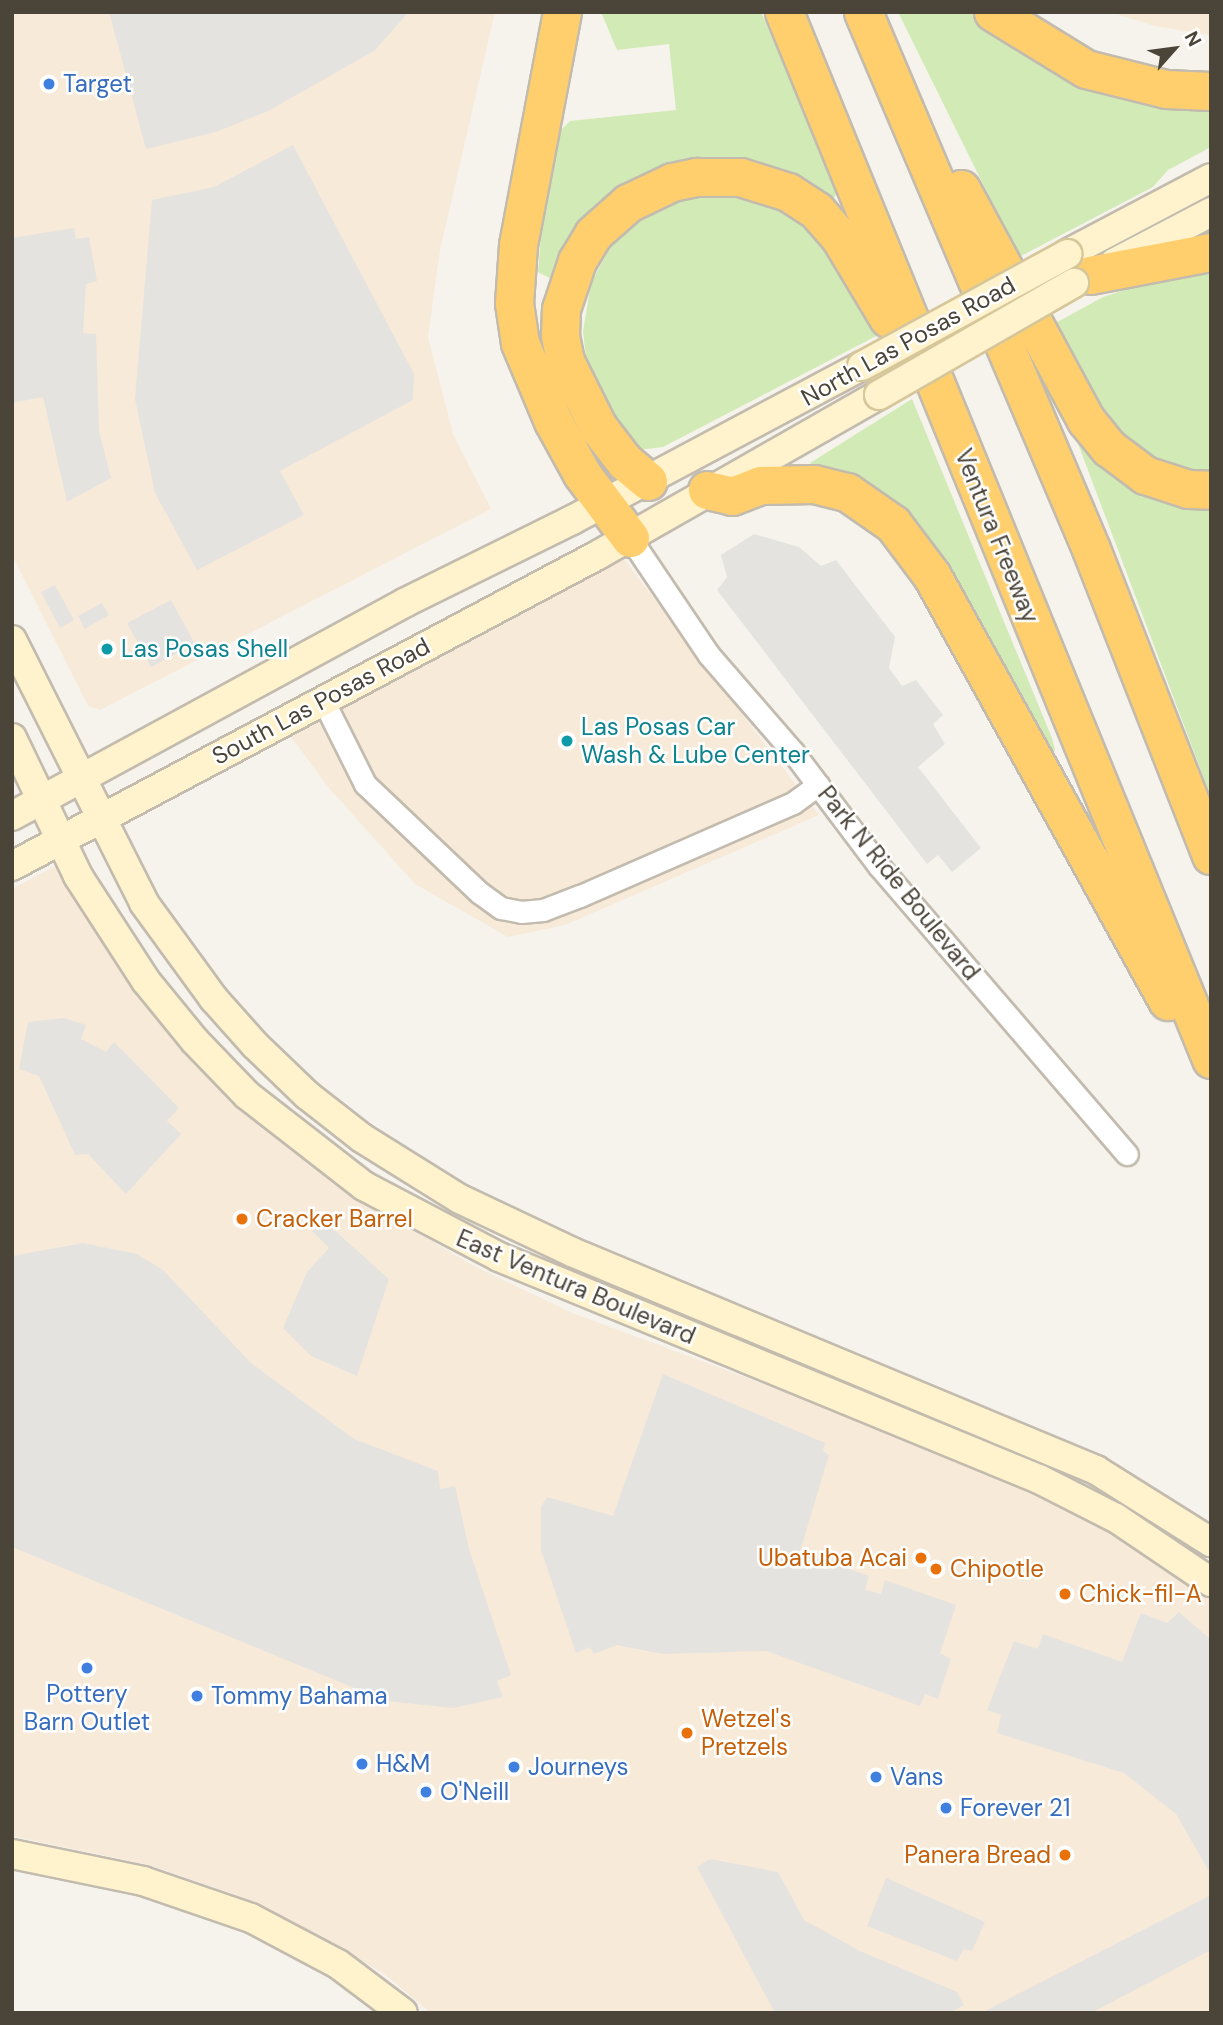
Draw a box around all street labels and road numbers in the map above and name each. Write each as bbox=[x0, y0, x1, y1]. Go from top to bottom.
street label: North Las Posas Road bbox=[796, 270, 1020, 412]
street label: Ventura Freeway bbox=[949, 445, 1045, 627]
street label: South Las Posas Road bbox=[207, 631, 435, 771]
street label: Park N Ride Boulevard bbox=[812, 780, 986, 986]
street label: East Ventura Boulevard bbox=[452, 1224, 700, 1350]

